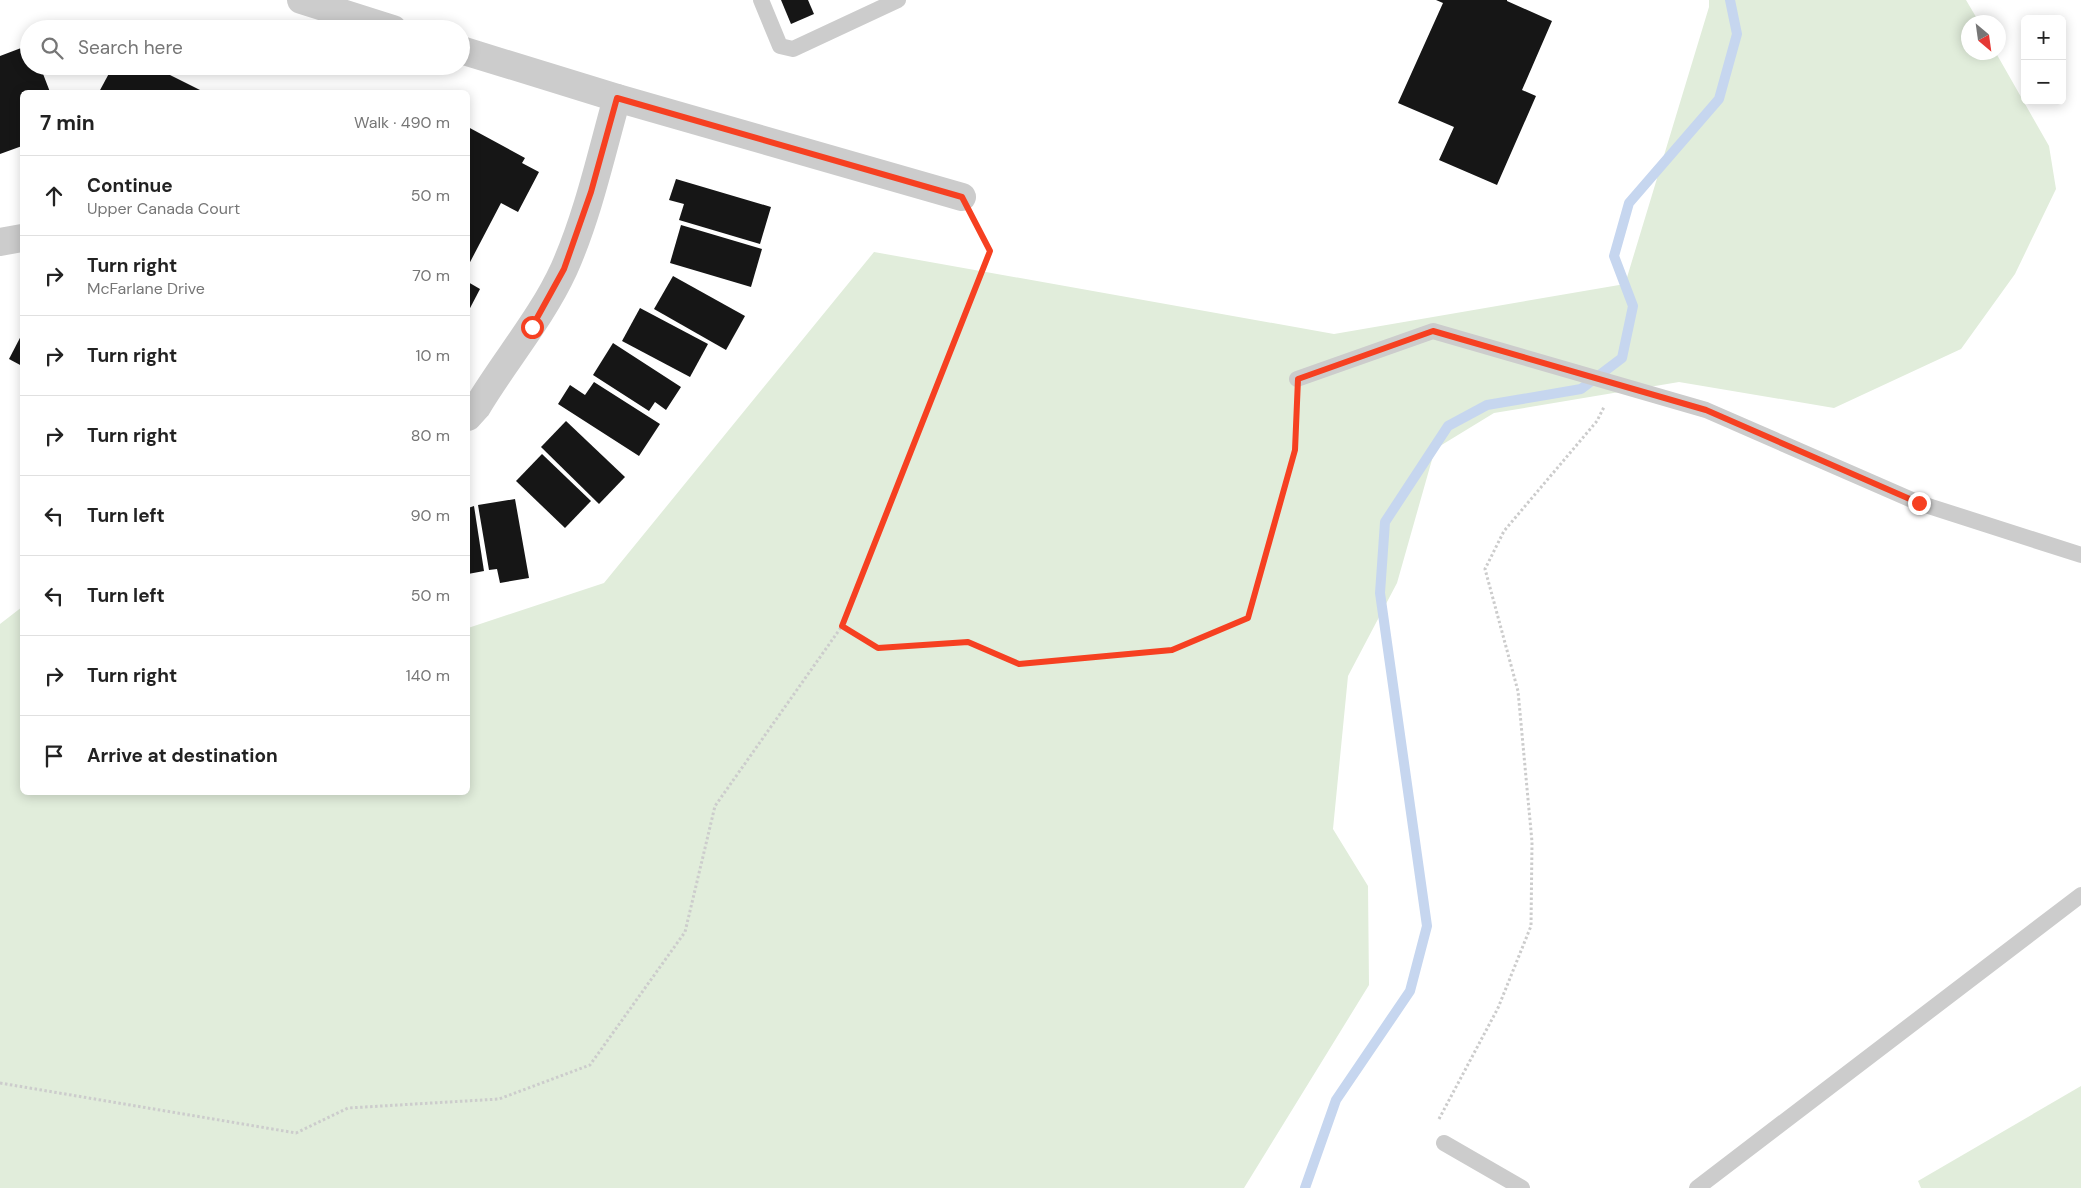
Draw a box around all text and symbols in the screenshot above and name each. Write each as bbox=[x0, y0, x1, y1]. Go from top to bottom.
north arrow bbox=[1961, 15, 2006, 60]
map controls bbox=[2021, 15, 2066, 105]
button: + bbox=[2021, 15, 2066, 60]
search box bbox=[20, 20, 470, 75]
icon: search bbox=[38, 34, 66, 62]
text: Search here bbox=[78, 35, 183, 60]
button: − bbox=[2021, 60, 2066, 105]
text: 7 min bbox=[40, 109, 95, 137]
text: Walk · 490 m bbox=[354, 112, 450, 133]
text: Continue bbox=[87, 173, 173, 198]
icon: ahead bbox=[40, 182, 68, 210]
text: 50 m bbox=[411, 185, 450, 206]
text: Upper Canada Court bbox=[87, 198, 240, 219]
text: Turn right bbox=[87, 253, 177, 278]
icon: right bbox=[40, 262, 68, 290]
text: 70 m bbox=[412, 265, 450, 286]
text: McFarlane Drive bbox=[87, 278, 205, 299]
route start bbox=[521, 316, 544, 339]
icon: right bbox=[40, 342, 68, 370]
text: Turn right bbox=[87, 343, 177, 368]
text: 10 m bbox=[416, 345, 450, 366]
icon: right bbox=[40, 422, 68, 450]
text: Turn right bbox=[87, 423, 177, 448]
text: 80 m bbox=[411, 425, 450, 446]
route end bbox=[1908, 492, 1931, 515]
icon: left bbox=[40, 502, 68, 530]
text: Turn left bbox=[87, 503, 165, 528]
text: 90 m bbox=[410, 505, 450, 526]
icon: left bbox=[40, 582, 68, 610]
text: Turn left bbox=[87, 583, 165, 608]
text: 50 m bbox=[411, 585, 450, 606]
icon: right bbox=[40, 662, 68, 690]
text: Turn right bbox=[87, 663, 177, 688]
text: 140 m bbox=[406, 665, 450, 686]
icon: arrive bbox=[40, 742, 68, 770]
text: Arrive at destination bbox=[87, 743, 278, 768]

